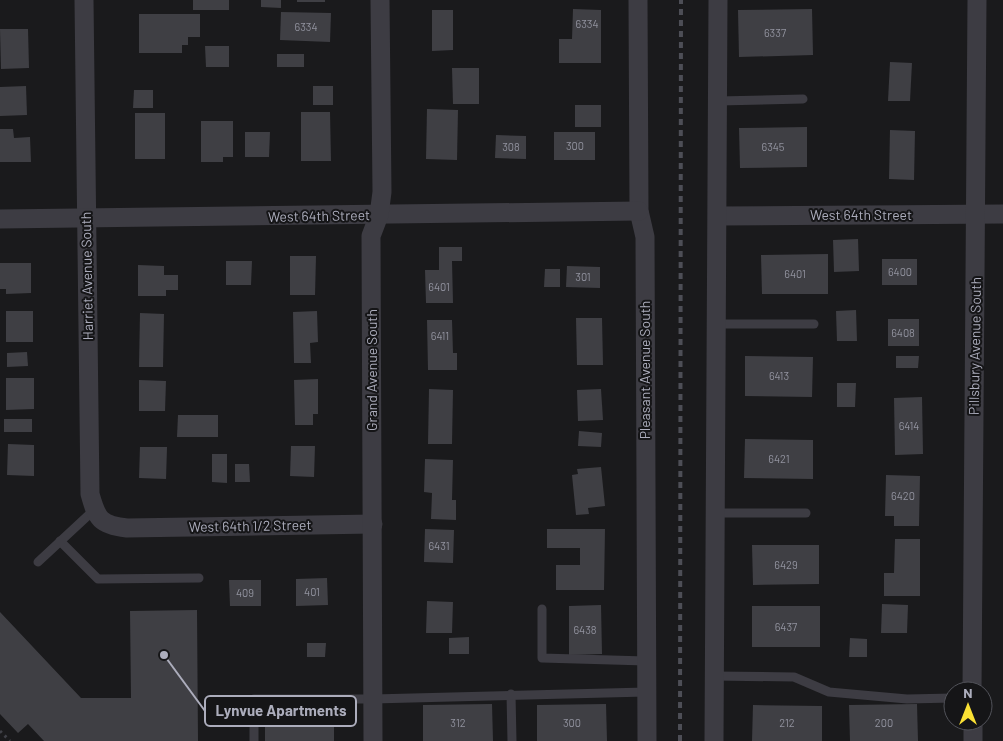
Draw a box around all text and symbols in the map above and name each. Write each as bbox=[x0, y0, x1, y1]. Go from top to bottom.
house number: 6334 bbox=[575, 17, 599, 30]
house number: 6334 bbox=[294, 20, 318, 33]
house number: 6337 bbox=[764, 26, 786, 39]
house number: 300 bbox=[566, 139, 584, 152]
house number: 308 bbox=[502, 140, 520, 153]
house number: 6345 bbox=[761, 140, 785, 153]
street label: West 64th Street bbox=[268, 206, 370, 225]
street label: West 64th Street bbox=[810, 206, 912, 223]
street label: Harriet Avenue South bbox=[77, 212, 96, 340]
house number: 6400 bbox=[888, 265, 912, 278]
house number: 6401 bbox=[784, 267, 806, 280]
house number: 301 bbox=[575, 270, 591, 283]
street label: Pillsbury Avenue South bbox=[965, 277, 984, 415]
house number: 6401 bbox=[428, 280, 450, 293]
street label: Pleasant Avenue South bbox=[636, 301, 653, 439]
street label: Grand Avenue South bbox=[363, 309, 380, 431]
house number: 6408 bbox=[891, 326, 915, 339]
house number: 6411 bbox=[431, 329, 449, 342]
house number: 6413 bbox=[769, 369, 789, 382]
house number: 6414 bbox=[899, 419, 919, 432]
house number: 6421 bbox=[768, 452, 790, 465]
house number: 6420 bbox=[891, 489, 915, 502]
street label: West 64th 1/2 Street bbox=[188, 516, 312, 535]
house number: 6431 bbox=[428, 539, 450, 552]
house number: 6429 bbox=[774, 558, 798, 571]
house number: 401 bbox=[304, 585, 320, 598]
house number: 409 bbox=[236, 586, 254, 599]
house number: 6437 bbox=[775, 620, 797, 633]
house number: 6438 bbox=[573, 623, 597, 636]
north arrow bbox=[943, 681, 993, 731]
text: N bbox=[963, 684, 973, 701]
callout: Lynvue Apartments bbox=[205, 696, 356, 726]
text: Lynvue Apartments bbox=[216, 701, 347, 719]
house number: 312 bbox=[450, 716, 466, 729]
house number: 300 bbox=[563, 716, 581, 729]
house number: 212 bbox=[779, 716, 795, 729]
house number: 200 bbox=[875, 716, 893, 729]

